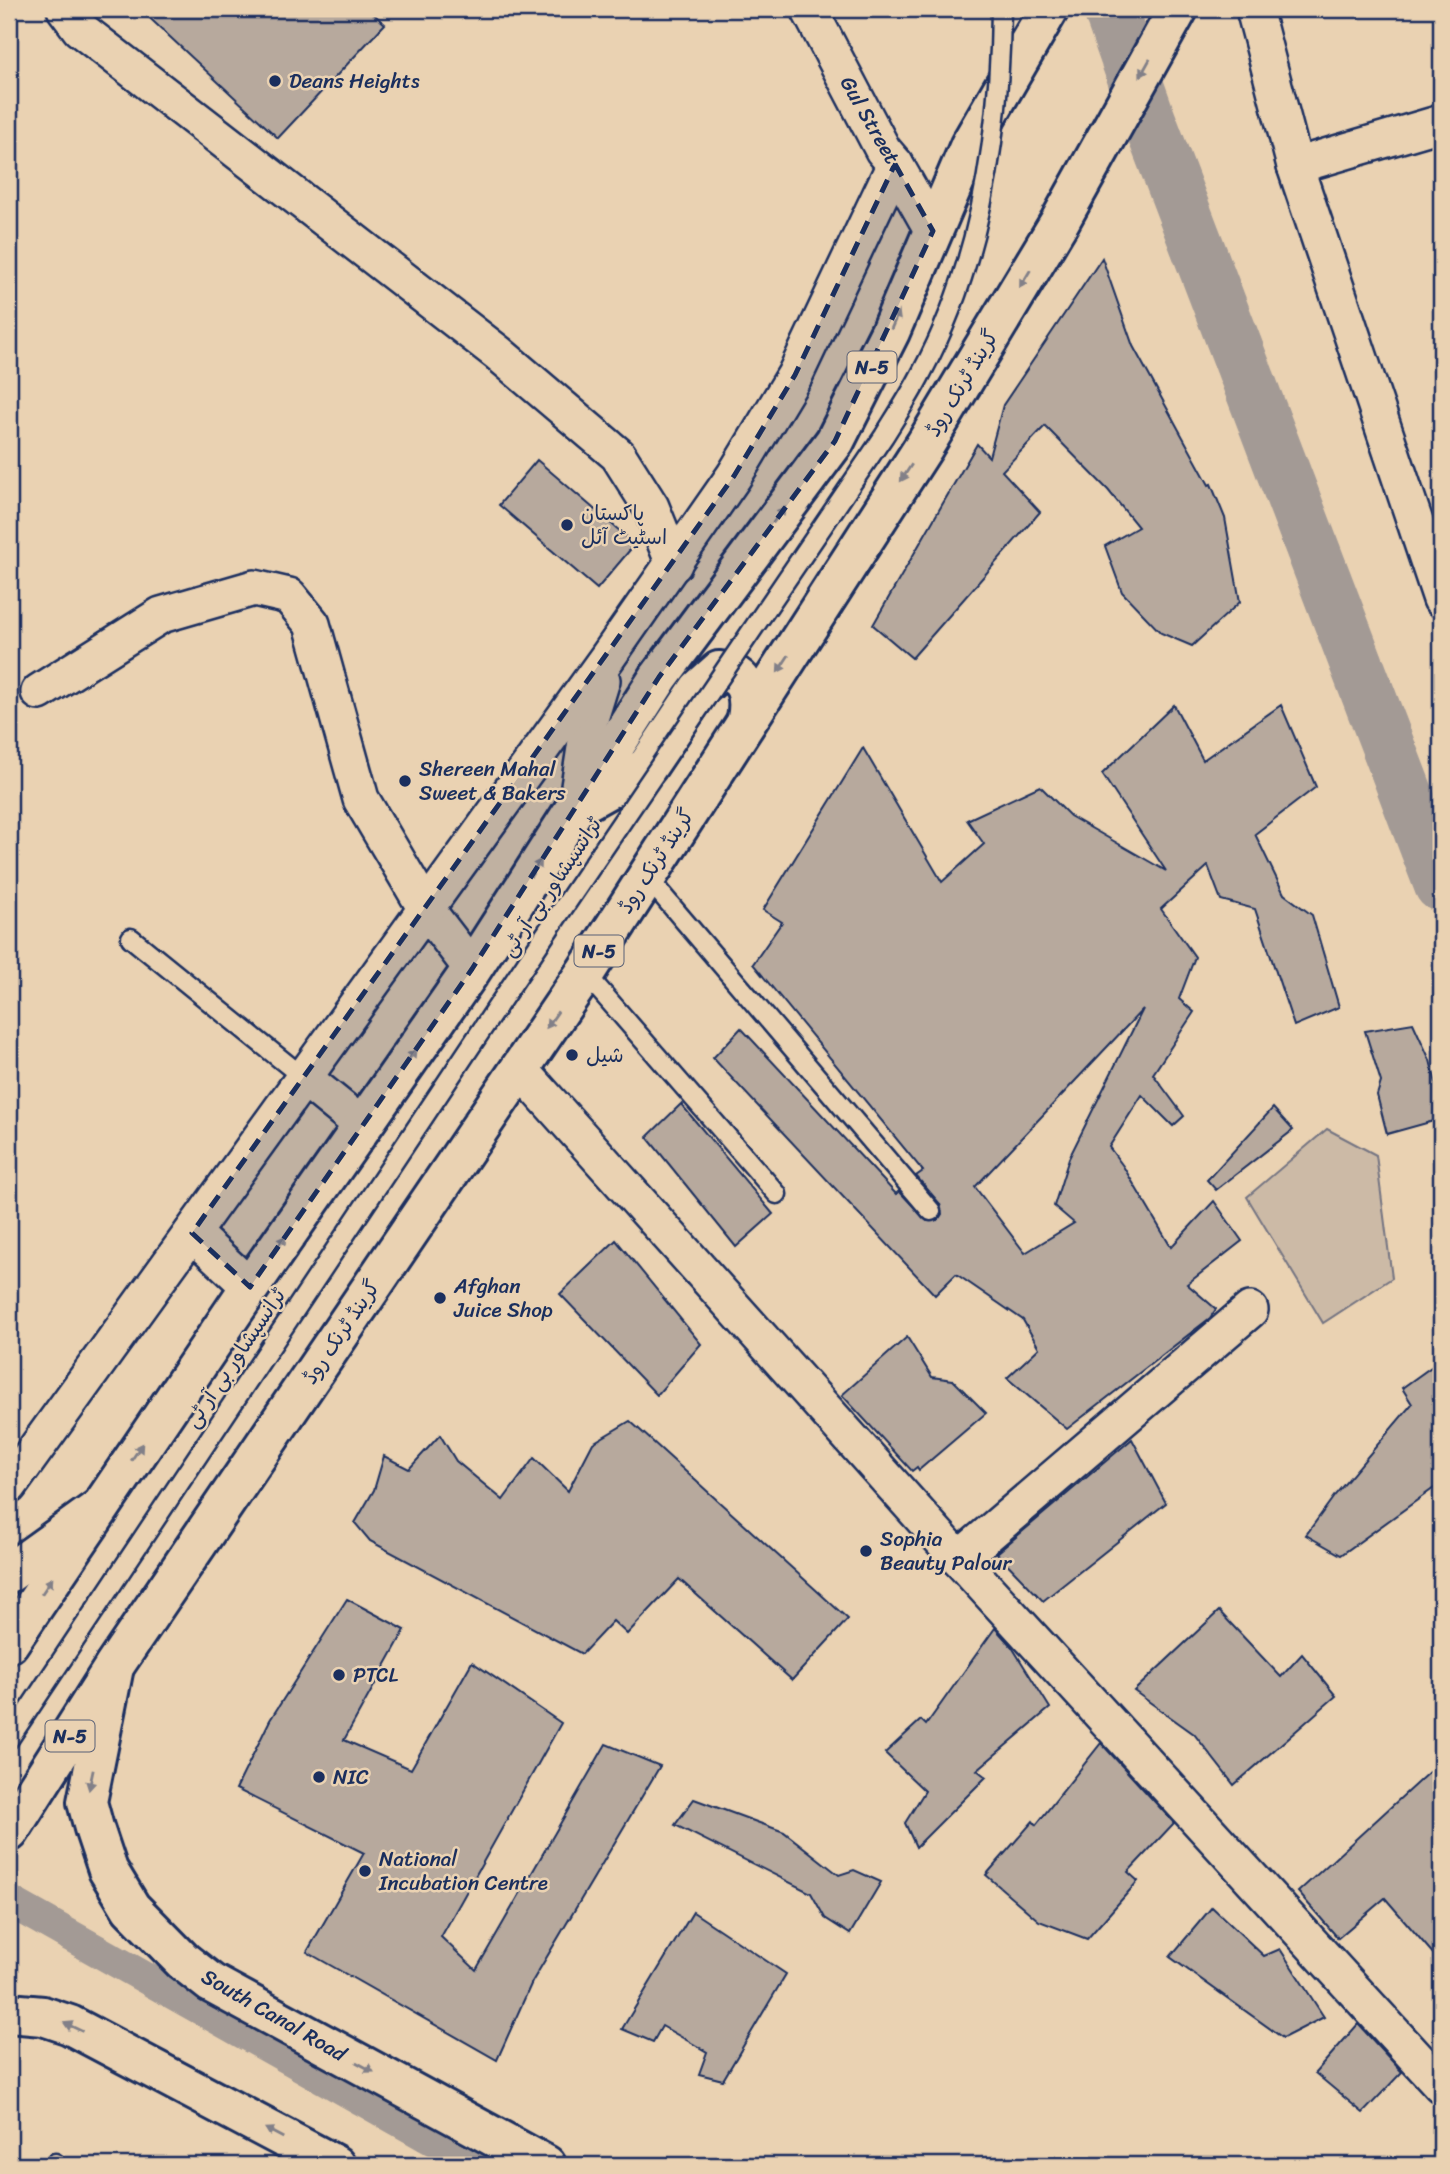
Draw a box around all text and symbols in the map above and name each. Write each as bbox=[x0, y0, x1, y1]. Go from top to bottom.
one-way arrow bbox=[1139, 59, 1151, 78]
place label: Deans Heights bbox=[289, 62, 420, 100]
street label: Gul Street bbox=[829, 69, 911, 171]
marker: Deans Heights bbox=[267, 73, 283, 89]
one-way arrow bbox=[1019, 270, 1031, 289]
one-way arrow bbox=[889, 310, 901, 330]
street label: گرینڈ ٹرنک روڈ bbox=[915, 322, 1009, 444]
road number: N-5 bbox=[848, 352, 896, 382]
one-way arrow bbox=[900, 464, 913, 483]
place label: پاکستان اسٹیٹ آئل bbox=[581, 494, 667, 556]
one-way arrow bbox=[772, 505, 786, 524]
marker: پاکستان اسٹیٹ آئل bbox=[559, 517, 575, 533]
one-way arrow bbox=[776, 655, 789, 674]
place label: Shereen Mahal Sweet & Bakers bbox=[419, 750, 566, 812]
marker: Shereen Mahal Sweet & Bakers bbox=[397, 773, 413, 789]
street label: گرینڈ ٹرنک روڈ bbox=[607, 800, 705, 922]
street label: ٹرانسپشاور بی آر ٹی bbox=[490, 808, 613, 965]
one-way arrow bbox=[530, 859, 543, 878]
road number: N-5 bbox=[574, 936, 624, 967]
one-way arrow bbox=[545, 1011, 559, 1029]
place label: شیل bbox=[586, 1036, 624, 1074]
marker: شیل bbox=[564, 1047, 580, 1063]
one-way arrow bbox=[403, 1049, 417, 1067]
one-way arrow bbox=[273, 1235, 287, 1253]
place label: Afghan Juice Shop bbox=[453, 1267, 553, 1329]
street label: گرینڈ ٹرنک روڈ bbox=[292, 1271, 390, 1393]
street label: ٹرانسپشاور بی آر ٹی bbox=[174, 1279, 297, 1436]
marker: Afghan Juice Shop bbox=[432, 1290, 448, 1306]
one-way arrow bbox=[130, 1443, 144, 1461]
place label: Sophia Beauty Palour bbox=[880, 1520, 1013, 1582]
marker: Sophia Beauty Palour bbox=[858, 1543, 874, 1559]
one-way arrow bbox=[40, 1577, 54, 1595]
place label: PTCL bbox=[353, 1656, 398, 1694]
marker: PTCL bbox=[331, 1667, 347, 1683]
road number: N-5 bbox=[46, 1720, 94, 1752]
place label: NIC bbox=[333, 1758, 369, 1796]
one-way arrow bbox=[86, 1769, 97, 1791]
marker: NIC bbox=[311, 1769, 327, 1785]
place label: National Incubation Centre bbox=[378, 1840, 548, 1902]
marker: National Incubation Centre bbox=[357, 1863, 373, 1879]
street label: South Canal Road bbox=[194, 1958, 356, 2073]
one-way arrow bbox=[63, 2022, 83, 2033]
one-way arrow bbox=[355, 2061, 375, 2073]
one-way arrow bbox=[264, 2128, 284, 2140]

